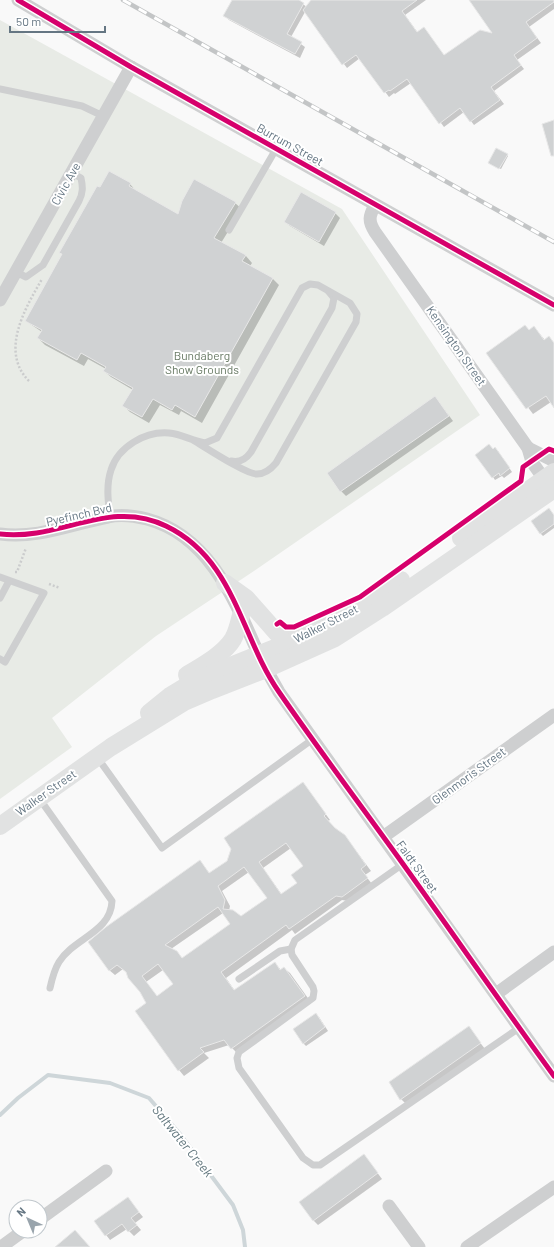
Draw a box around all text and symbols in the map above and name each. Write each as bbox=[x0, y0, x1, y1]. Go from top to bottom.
scale bar bbox=[10, 8, 105, 34]
text: 50 m bbox=[16, 14, 41, 28]
street label: Burrum Street bbox=[255, 120, 326, 168]
street label: Civic Ave bbox=[48, 160, 83, 207]
street label: Kensington Street bbox=[424, 303, 490, 388]
park label: Bundaberg Show Grounds bbox=[165, 348, 239, 376]
street label: Pyefinch Bvd bbox=[44, 500, 113, 528]
street label: Walker Street bbox=[291, 601, 360, 645]
street label: Glenmoris Street bbox=[429, 744, 508, 807]
street label: Walker Street bbox=[13, 766, 78, 818]
street label: Faldt Street bbox=[394, 837, 442, 895]
water label: Saltwater Creek bbox=[149, 1102, 217, 1181]
north arrow bbox=[8, 1199, 48, 1239]
text: N bbox=[14, 1204, 28, 1219]

